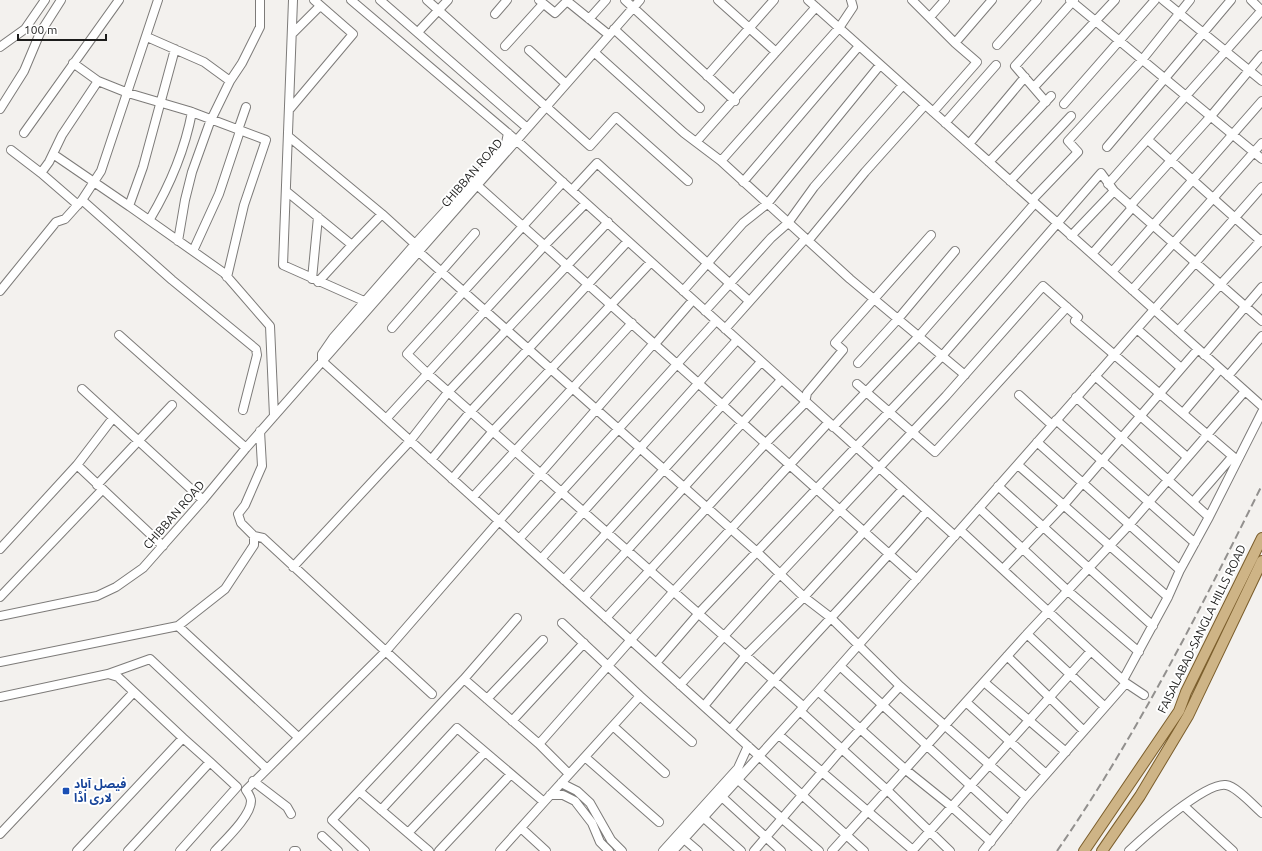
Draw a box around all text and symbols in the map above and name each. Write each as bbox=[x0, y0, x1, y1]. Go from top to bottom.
scale bar bbox=[18, 16, 106, 42]
text: 100 m bbox=[24, 23, 57, 36]
street label: CHIBBAN ROAD bbox=[438, 136, 505, 209]
street label: CHIBBAN ROAD bbox=[140, 478, 207, 551]
street label: FAISALABAD-SANGLA HILLS ROAD bbox=[1155, 542, 1248, 715]
place label: فیصل آباد لاری اڈا bbox=[74, 777, 126, 805]
marker: فیصل آباد لاری اڈا bbox=[61, 786, 71, 796]

